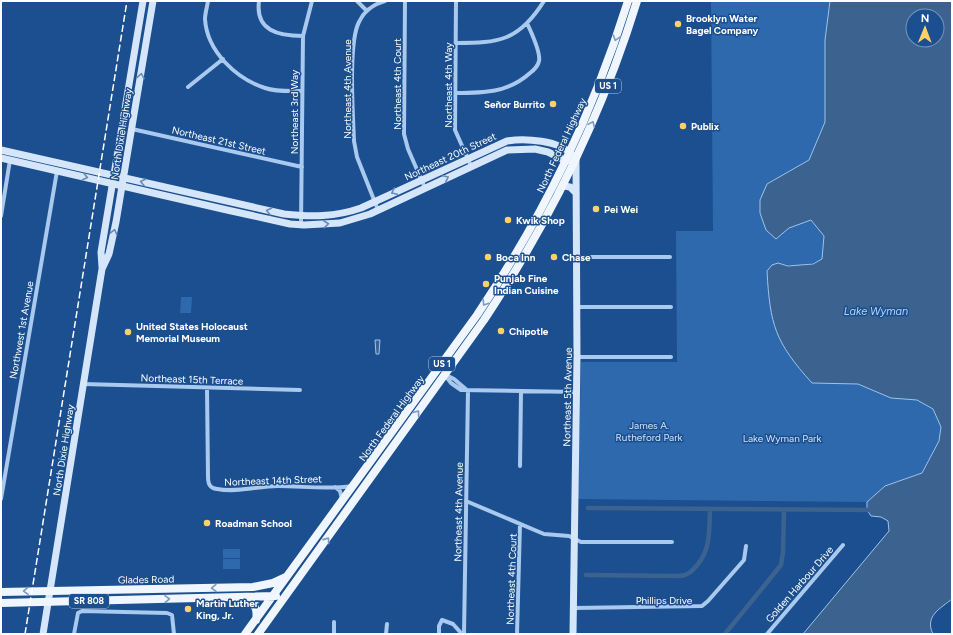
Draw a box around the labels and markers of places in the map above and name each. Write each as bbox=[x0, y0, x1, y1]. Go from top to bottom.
place label: Brooklyn Water Bagel Company bbox=[686, 12, 758, 37]
marker: Brooklyn Water Bagel Company bbox=[673, 19, 683, 29]
place label: Señor Burrito bbox=[484, 98, 545, 111]
marker: Señor Burrito bbox=[548, 99, 558, 109]
place label: Publix bbox=[691, 120, 720, 133]
marker: Publix bbox=[678, 121, 688, 131]
place label: Pei Wei bbox=[604, 203, 638, 216]
marker: Pei Wei bbox=[591, 204, 601, 214]
place label: Kwik Shop bbox=[516, 214, 565, 227]
marker: Kwik Shop bbox=[503, 215, 513, 225]
place label: Boca Inn bbox=[496, 251, 536, 264]
place label: Chase bbox=[562, 251, 591, 264]
marker: Boca Inn bbox=[483, 252, 493, 262]
marker: Chase bbox=[549, 252, 559, 262]
place label: Punjab Fine Indian Cuisine bbox=[494, 272, 559, 297]
marker: Punjab Fine Indian Cuisine bbox=[481, 279, 491, 289]
place label: United States Holocaust Memorial Museum bbox=[136, 320, 248, 345]
place label: Chipotle bbox=[509, 325, 549, 338]
marker: Chipotle bbox=[496, 326, 506, 336]
marker: United States Holocaust Memorial Museum bbox=[123, 327, 133, 337]
place label: Roadman School bbox=[215, 517, 292, 530]
marker: Roadman School bbox=[202, 518, 212, 528]
place label: Martin Luther King, Jr. bbox=[196, 597, 259, 622]
marker: Martin Luther King, Jr. bbox=[183, 604, 193, 614]

